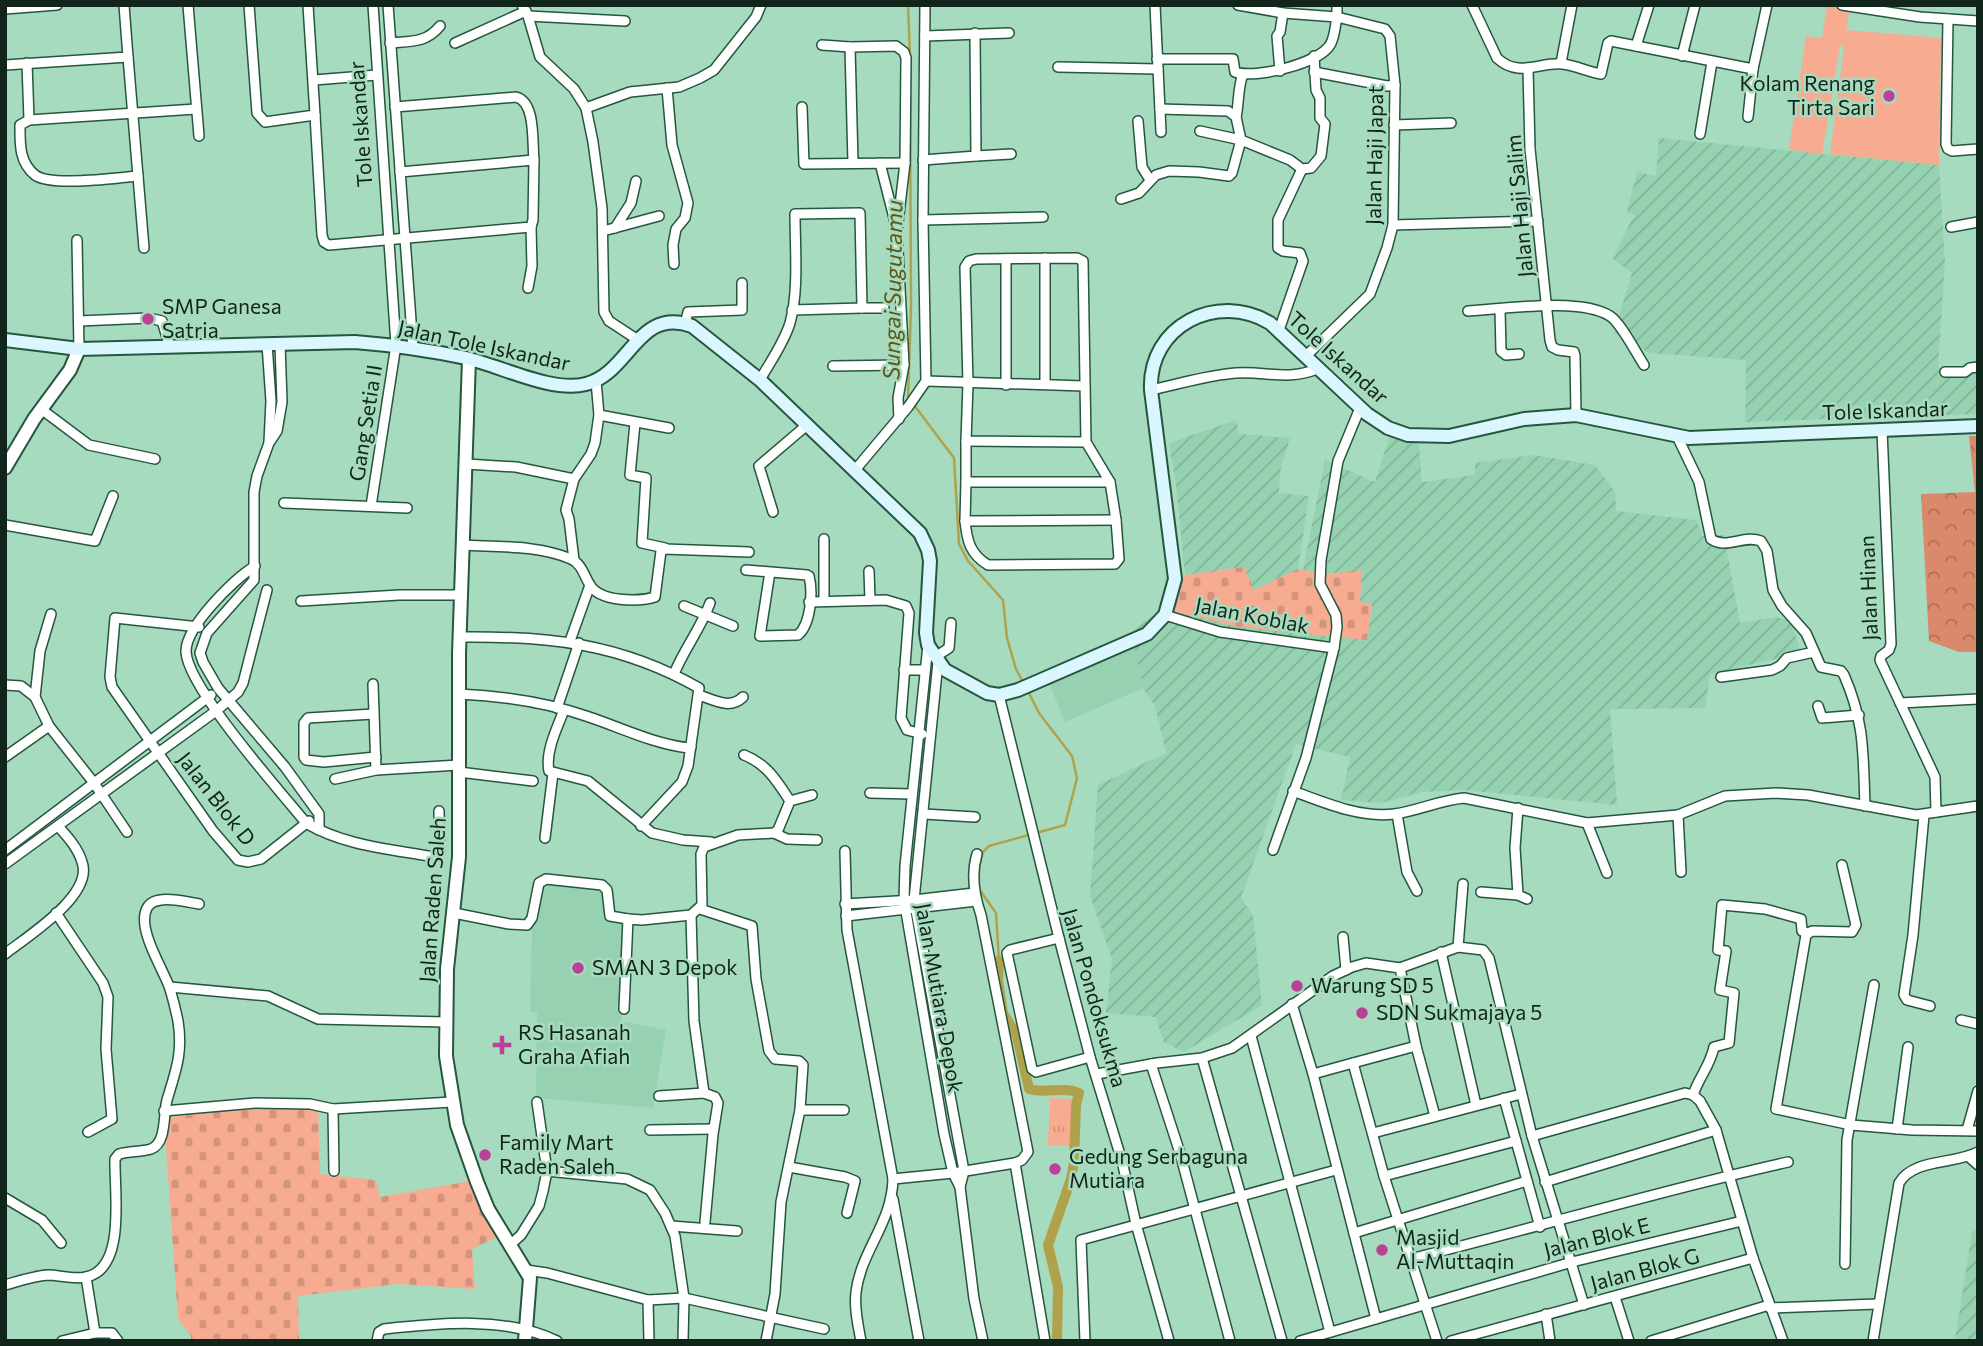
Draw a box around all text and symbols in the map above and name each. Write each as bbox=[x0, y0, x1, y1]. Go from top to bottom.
street label: Tole Iskandar bbox=[343, 60, 376, 188]
place label: Kolam Renang Tirta Sari bbox=[1740, 70, 1875, 119]
street label: Jalan Haji Japat bbox=[1360, 85, 1387, 225]
marker: Kolam Renang Tirta Sari bbox=[1881, 88, 1897, 104]
street label: Jalan Haji Salim bbox=[1500, 134, 1537, 279]
water label: Sungai Sugutamu bbox=[876, 200, 908, 380]
place label: SMP Ganesa Satria bbox=[162, 293, 282, 342]
street label: Tole Iskandar bbox=[1284, 305, 1394, 408]
marker: SMP Ganesa Satria bbox=[140, 311, 156, 327]
street label: Jalan Tole Iskandar bbox=[396, 314, 573, 375]
street label: Gang Setia II bbox=[343, 363, 386, 483]
street label: Tole Iskandar bbox=[1821, 395, 1948, 424]
street label: Jalan Hinan bbox=[1853, 535, 1882, 641]
street label: Jalan Koblak bbox=[1193, 591, 1311, 638]
street label: Jalan Blok D bbox=[173, 746, 261, 850]
street label: Jalan Raden Saleh bbox=[413, 816, 450, 983]
street label: Jalan Mutiara Depok bbox=[911, 901, 969, 1095]
street label: Jalan Pondoksukma bbox=[1058, 905, 1133, 1090]
place label: SMAN 3 Depok bbox=[592, 954, 738, 979]
marker: SMAN 3 Depok bbox=[570, 960, 586, 976]
place label: Warung SD 5 bbox=[1311, 972, 1434, 997]
marker: Warung SD 5 bbox=[1289, 978, 1305, 994]
place label: SDN Sukmajaya 5 bbox=[1376, 999, 1542, 1024]
marker: SDN Sukmajaya 5 bbox=[1354, 1005, 1370, 1021]
place label: RS Hasanah Graha Afiah bbox=[518, 1019, 631, 1068]
marker: RS Hasanah Graha Afiah bbox=[492, 1035, 512, 1055]
place label: Family Mart Raden Saleh bbox=[499, 1129, 615, 1178]
place label: Gedung Serbaguna Mutiara bbox=[1069, 1143, 1248, 1192]
marker: Family Mart Raden Saleh bbox=[477, 1147, 493, 1163]
marker: Gedung Serbaguna Mutiara bbox=[1047, 1161, 1063, 1177]
street label: Jalan Blok E bbox=[1541, 1211, 1652, 1262]
place label: Masjid Al-Muttaqin bbox=[1396, 1224, 1514, 1273]
marker: Masjid Al-Muttaqin bbox=[1374, 1242, 1390, 1258]
street label: Jalan Blok G bbox=[1587, 1242, 1702, 1295]

